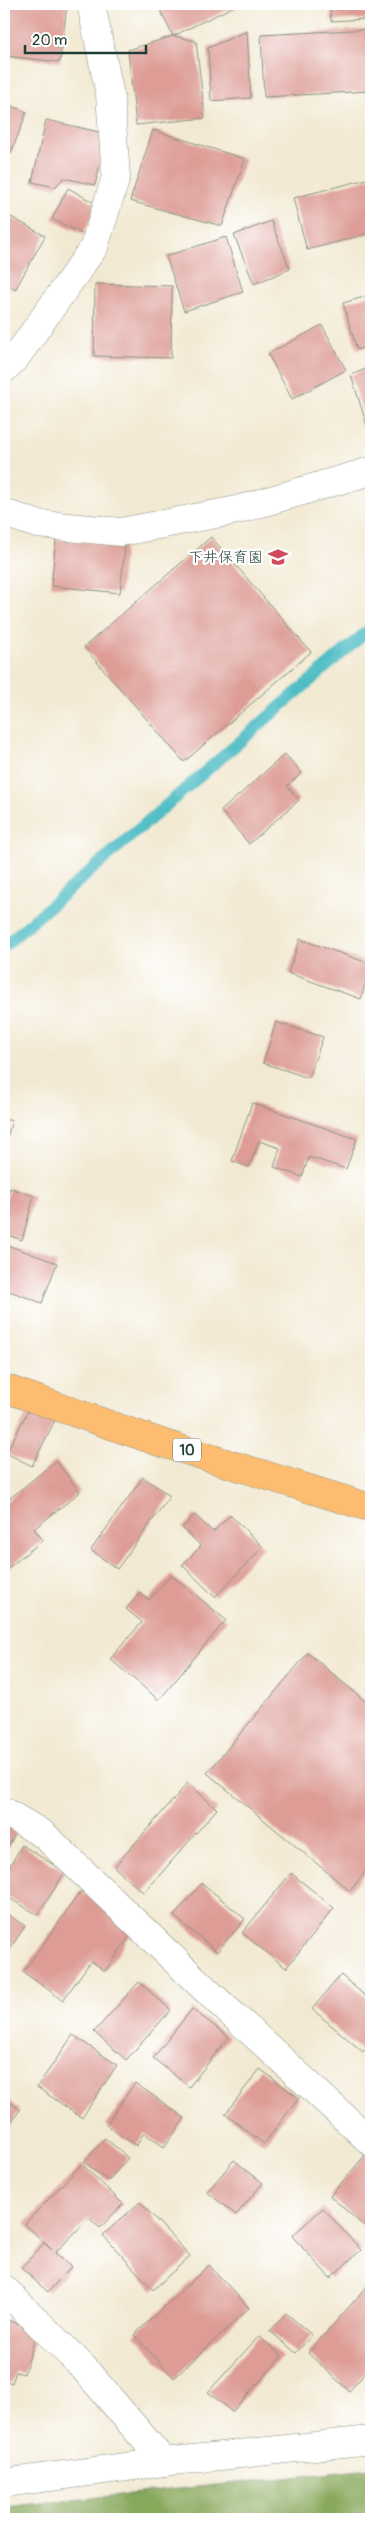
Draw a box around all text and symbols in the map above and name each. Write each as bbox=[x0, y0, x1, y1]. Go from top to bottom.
scale bar bbox=[25, 22, 146, 54]
text: 20 m bbox=[32, 31, 67, 50]
school or university icon: 下井保育園 bbox=[267, 546, 289, 568]
place label: 下井保育園 bbox=[188, 548, 263, 567]
road number: 10 bbox=[173, 1438, 201, 1462]

